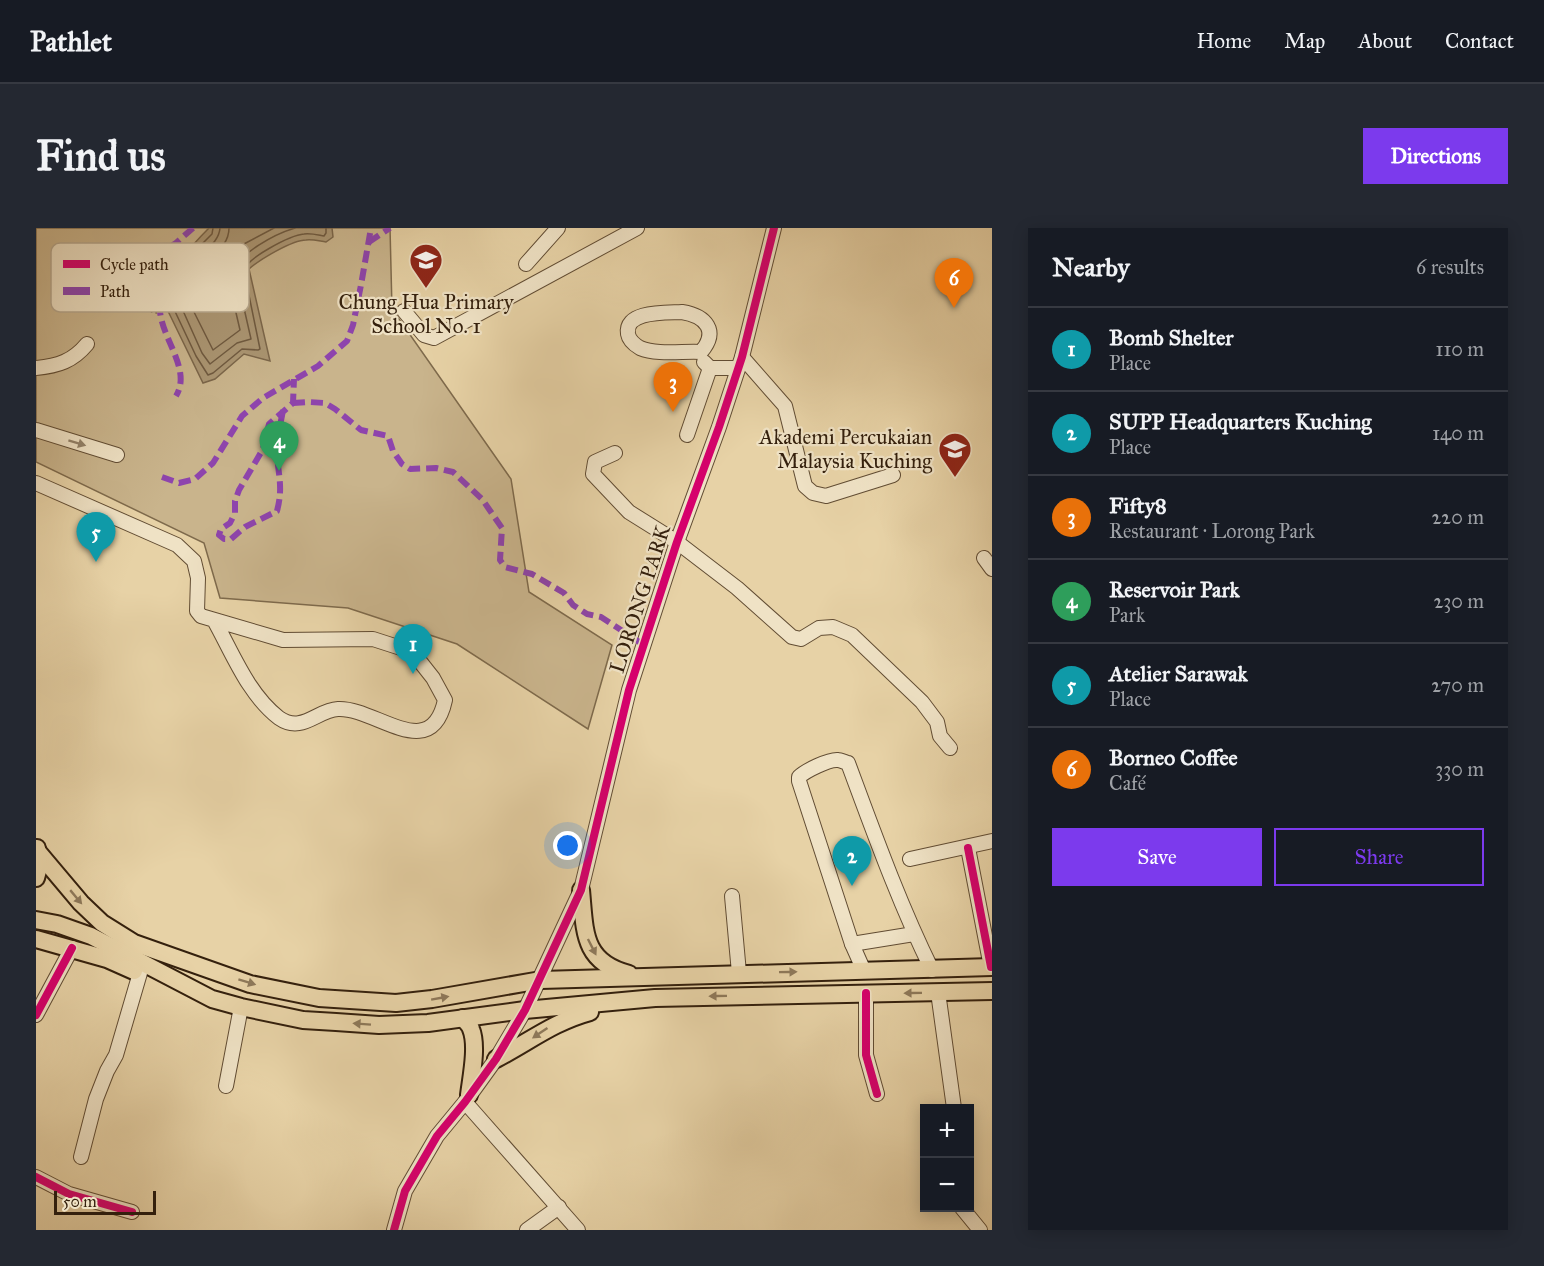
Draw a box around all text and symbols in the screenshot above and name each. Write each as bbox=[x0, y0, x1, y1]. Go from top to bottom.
text: Pathlet bbox=[30, 24, 112, 59]
text: Home bbox=[1196, 28, 1251, 54]
text: Map bbox=[1284, 28, 1325, 54]
text: About bbox=[1358, 28, 1412, 54]
text: Contact bbox=[1445, 28, 1514, 54]
button: Directions bbox=[1363, 128, 1508, 184]
text: Find us bbox=[36, 130, 166, 182]
school or university icon: Chung Hua Primary School No. 1 bbox=[408, 242, 444, 289]
legend bbox=[51, 243, 249, 312]
text: Nearby bbox=[1052, 251, 1130, 283]
text: Cycle path bbox=[100, 255, 169, 274]
text: 6 results bbox=[1416, 255, 1484, 279]
pin: 6 bbox=[934, 259, 974, 308]
text: Path bbox=[100, 282, 130, 301]
place label: Chung Hua Primary School No. 1 bbox=[338, 289, 515, 339]
text: Bomb Shelter bbox=[1109, 324, 1234, 351]
text: 1 bbox=[1068, 337, 1075, 361]
text: 110 m bbox=[1436, 337, 1484, 361]
text: Place bbox=[1109, 351, 1151, 375]
pin: 3 bbox=[654, 362, 692, 412]
text: SUPP Headquarters Kuching bbox=[1109, 408, 1372, 435]
text: 2 bbox=[1067, 421, 1076, 445]
text: 140 m bbox=[1432, 421, 1484, 445]
pin: 4 bbox=[260, 422, 298, 471]
place label: Akademi Percukaian Malaysia Kuching bbox=[758, 424, 932, 474]
school or university icon: Akademi Percukaian Malaysia Kuching bbox=[937, 431, 973, 478]
text: Place bbox=[1109, 435, 1151, 459]
one-way arrow bbox=[68, 439, 86, 448]
text: Fifty8 bbox=[1109, 492, 1167, 519]
text: 3 bbox=[1068, 505, 1076, 529]
text: 220 m bbox=[1432, 505, 1484, 529]
pin: 5 bbox=[76, 512, 116, 562]
text: Restaurant · Lorong Park bbox=[1109, 519, 1315, 543]
street label: LORONG PARK bbox=[604, 521, 677, 676]
text: Reservoir Park bbox=[1109, 576, 1240, 603]
text: 4 bbox=[1066, 589, 1077, 613]
text: 230 m bbox=[1433, 589, 1484, 613]
text: Park bbox=[1109, 603, 1145, 627]
pin: 1 bbox=[394, 624, 433, 674]
text: Atelier Sarawak bbox=[1109, 660, 1248, 687]
text: 5 bbox=[1067, 673, 1076, 697]
text: 270 m bbox=[1431, 673, 1484, 697]
text: Place bbox=[1109, 687, 1151, 711]
text: Borneo Coffee bbox=[1109, 744, 1238, 771]
text: 6 bbox=[1066, 757, 1077, 781]
text: 330 m bbox=[1435, 757, 1484, 781]
text: Café bbox=[1109, 771, 1146, 795]
button: Save bbox=[1052, 828, 1262, 886]
button: Share bbox=[1274, 828, 1484, 886]
your location bbox=[553, 831, 582, 860]
pin: 2 bbox=[832, 836, 872, 886]
one-way arrow bbox=[69, 889, 82, 904]
one-way arrow bbox=[587, 938, 596, 955]
one-way arrow bbox=[779, 968, 798, 977]
one-way arrow bbox=[238, 978, 256, 988]
one-way arrow bbox=[903, 988, 922, 997]
one-way arrow bbox=[708, 991, 727, 1001]
one-way arrow bbox=[431, 993, 450, 1002]
one-way arrow bbox=[353, 1019, 372, 1029]
one-way arrow bbox=[532, 1027, 548, 1038]
map controls bbox=[920, 1104, 974, 1212]
button: + bbox=[920, 1104, 974, 1158]
button: − bbox=[920, 1158, 974, 1212]
scale bar bbox=[54, 1188, 156, 1216]
text: 50 m bbox=[63, 1192, 97, 1211]

